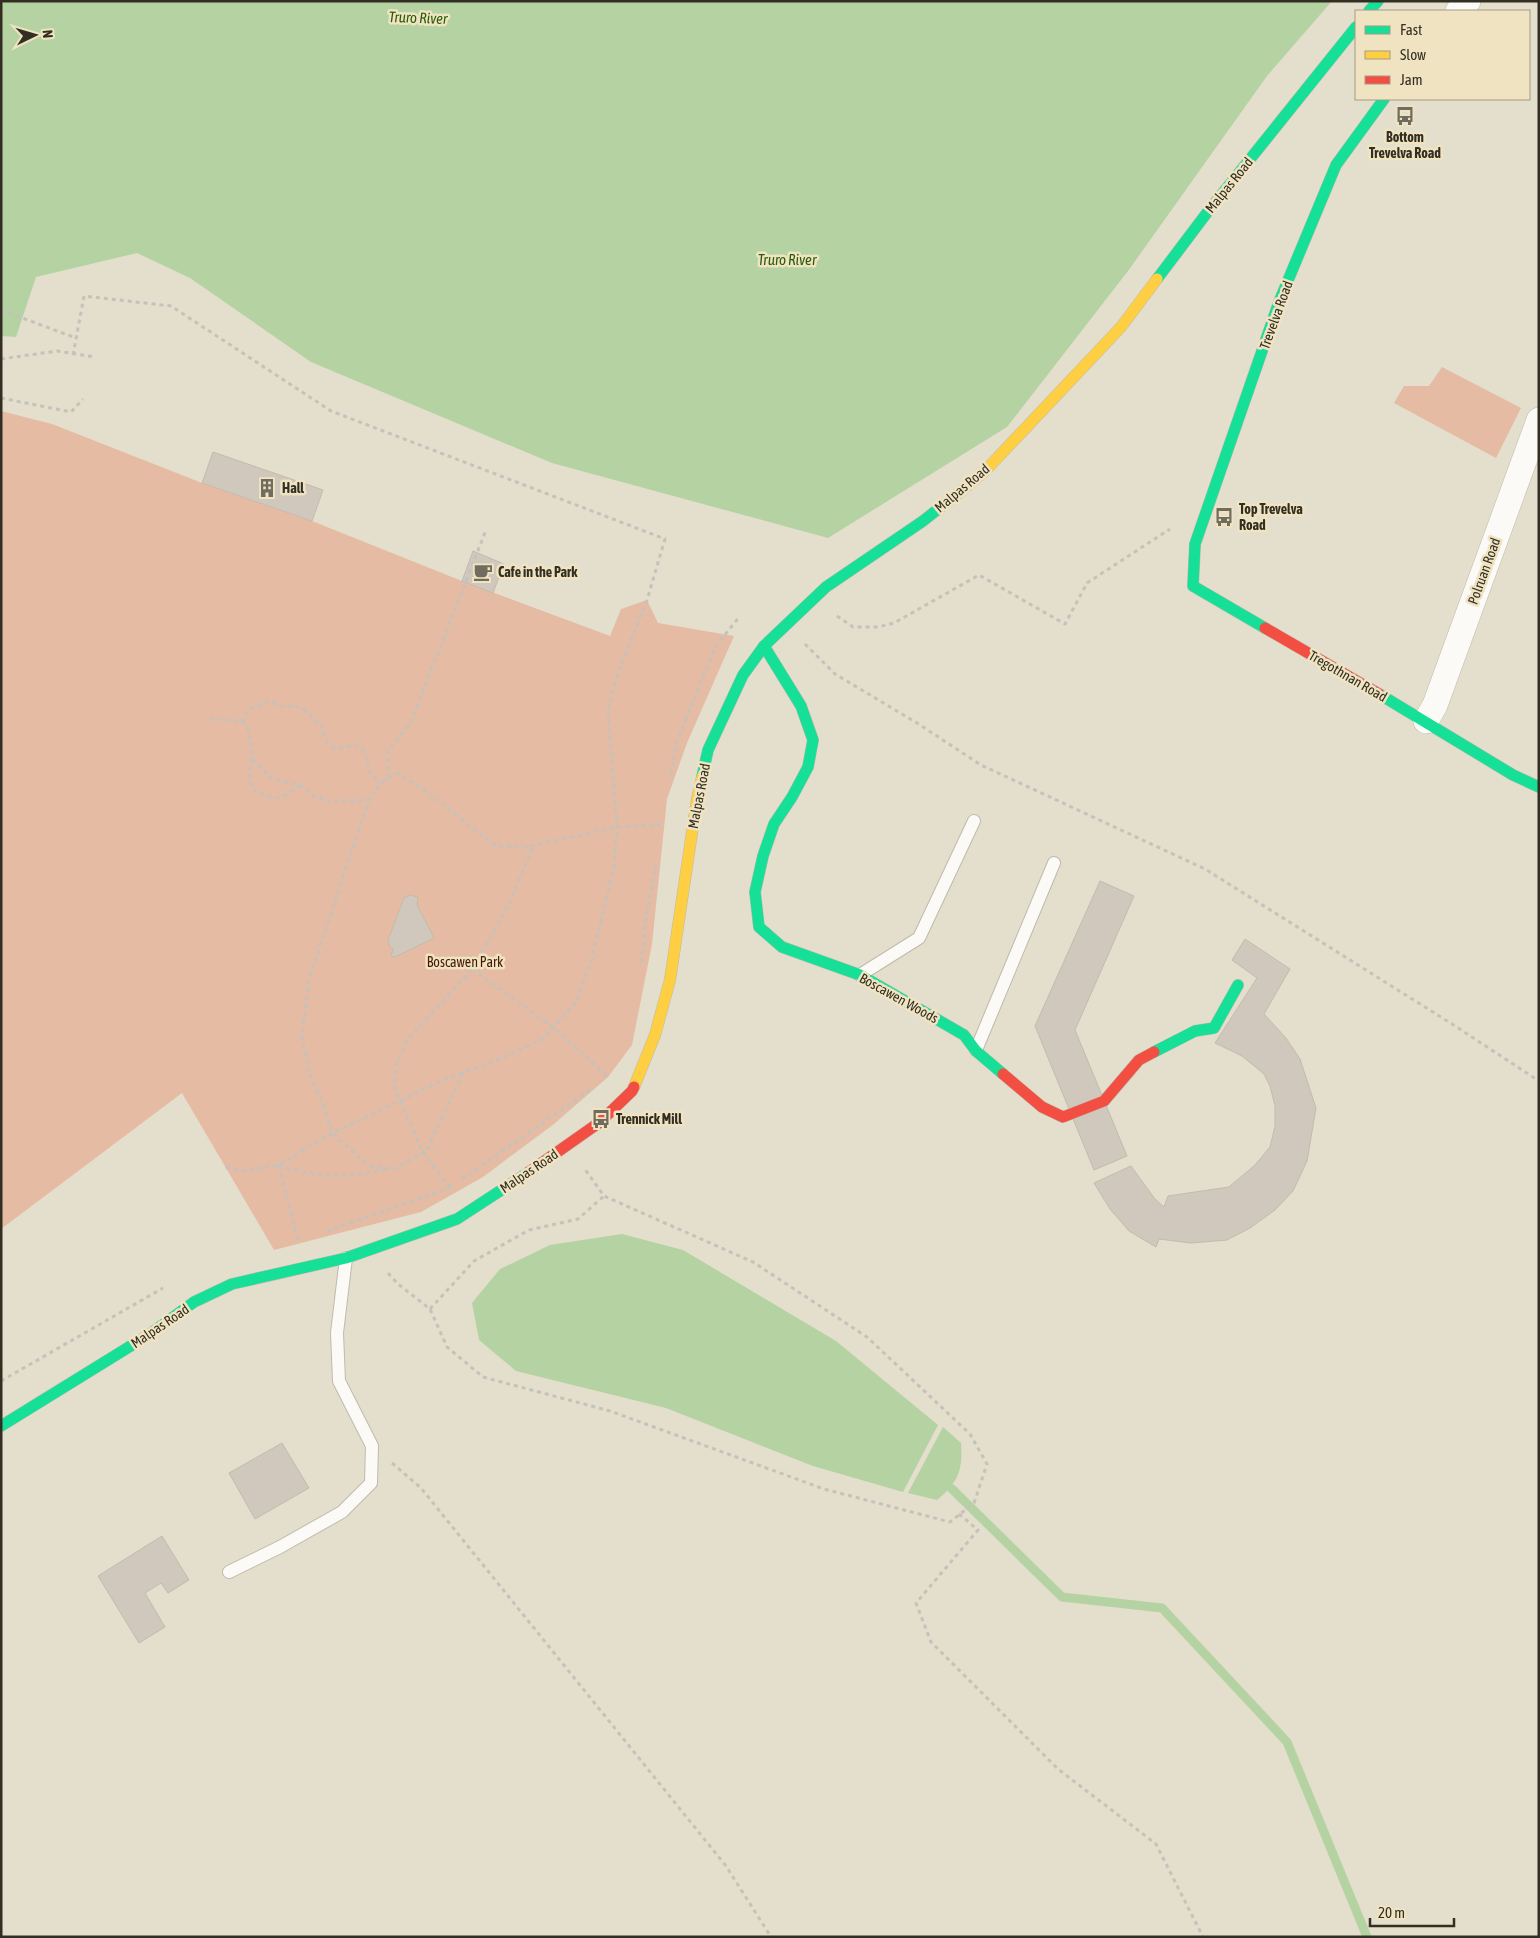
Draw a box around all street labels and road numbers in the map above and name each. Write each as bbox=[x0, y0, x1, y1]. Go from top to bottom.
street label: Malpas Road bbox=[1202, 154, 1256, 216]
street label: Trevelva Road bbox=[1256, 278, 1296, 352]
street label: Malpas Road bbox=[931, 461, 993, 515]
street label: Polruan Road bbox=[1465, 535, 1503, 607]
street label: Tregothnan Road bbox=[1306, 647, 1390, 705]
street label: Malpas Road bbox=[685, 762, 713, 830]
street label: Boscawen Woods bbox=[857, 970, 941, 1026]
street label: Malpas Road bbox=[497, 1146, 561, 1196]
street label: Malpas Road bbox=[128, 1301, 192, 1351]

